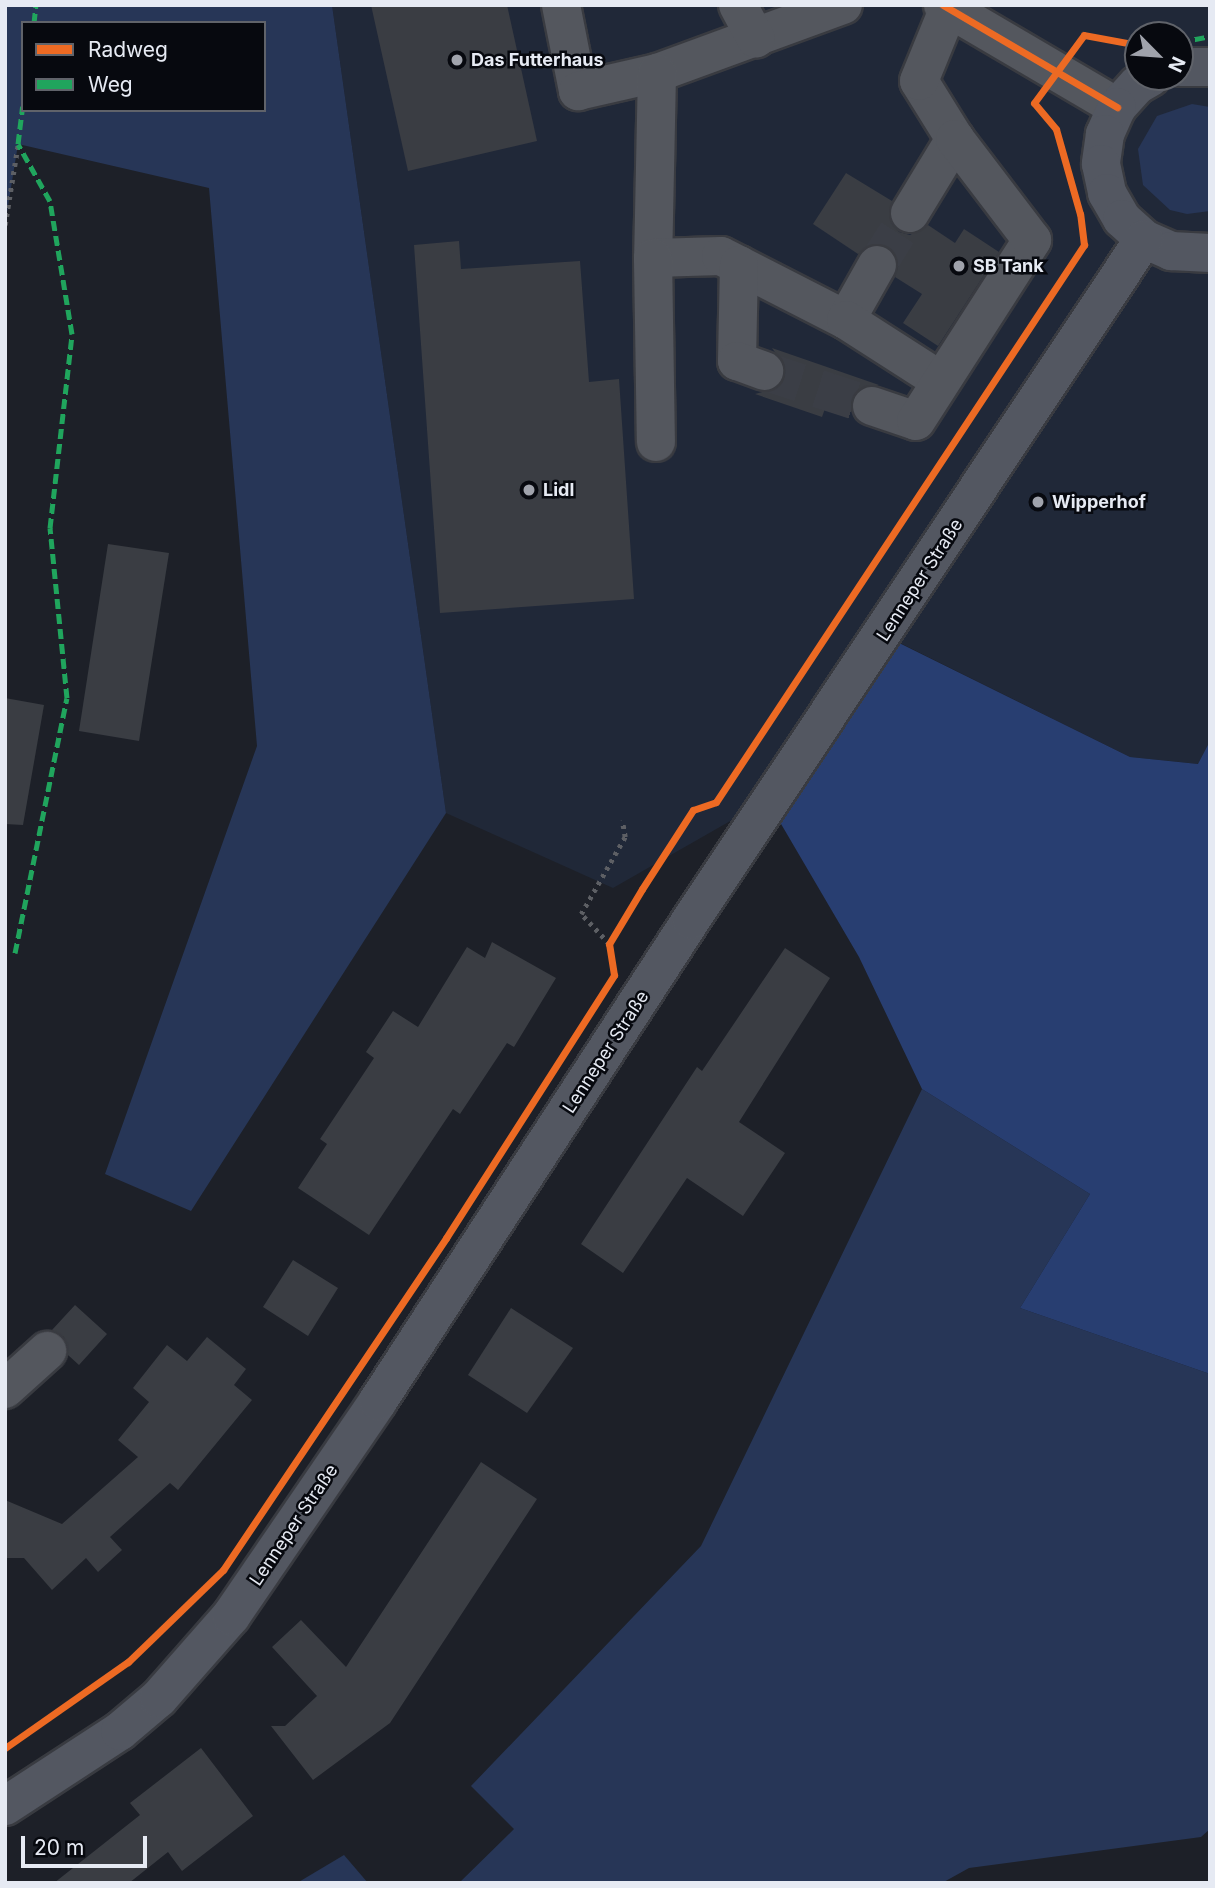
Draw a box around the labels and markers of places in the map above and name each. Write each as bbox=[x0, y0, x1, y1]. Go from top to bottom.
place label: Das Futterhaus bbox=[471, 49, 604, 71]
marker: Das Futterhaus bbox=[449, 52, 465, 68]
place label: SB Tank bbox=[973, 255, 1044, 277]
marker: SB Tank bbox=[951, 258, 967, 274]
place label: Lidl bbox=[543, 479, 574, 501]
marker: Lidl bbox=[521, 482, 537, 498]
place label: Wipperhof bbox=[1052, 491, 1146, 513]
marker: Wipperhof bbox=[1030, 494, 1046, 510]

